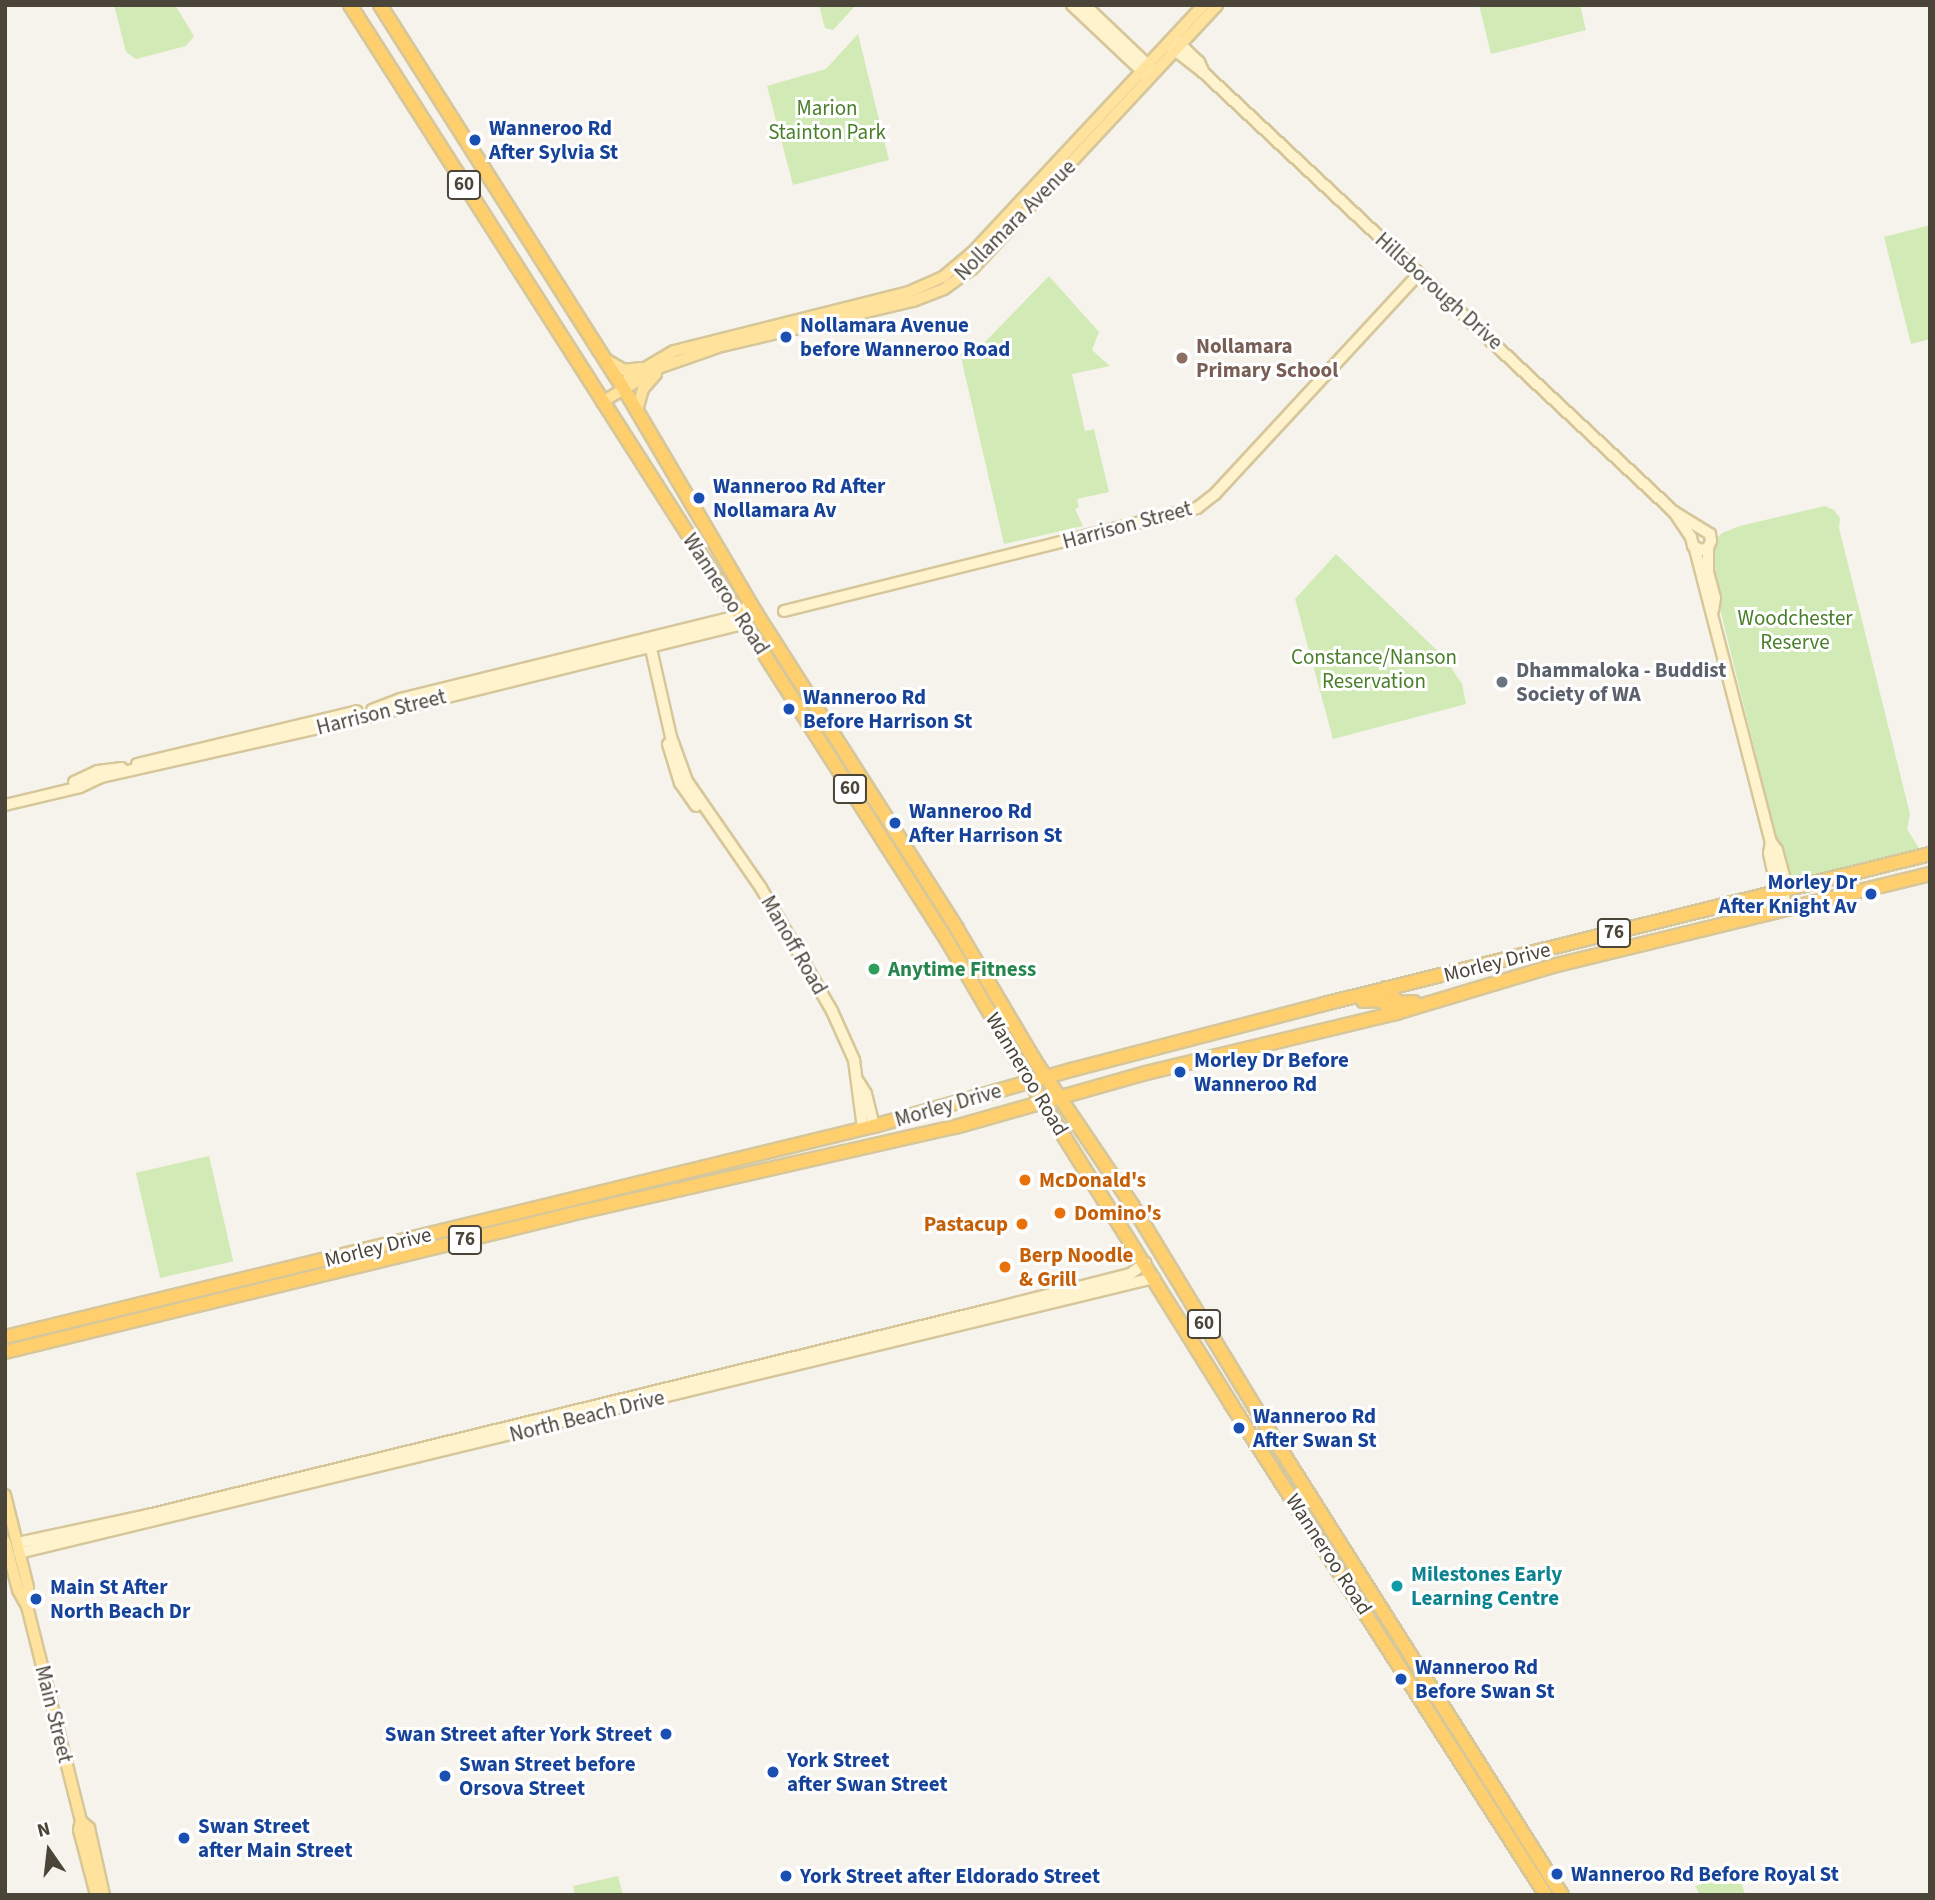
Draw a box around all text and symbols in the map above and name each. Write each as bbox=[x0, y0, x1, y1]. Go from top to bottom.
park label: Marion Stainton Park bbox=[768, 95, 886, 145]
place label: Wanneroo Rd After Sylvia St bbox=[489, 115, 618, 165]
marker: Wanneroo Rd After Sylvia St bbox=[467, 132, 483, 148]
street label: Nollamara Avenue bbox=[949, 154, 1081, 286]
road number: 60 bbox=[447, 169, 482, 200]
street label: Hillsborough Drive bbox=[1370, 227, 1508, 355]
place label: Nollamara Avenue before Wanneroo Road bbox=[800, 312, 1010, 362]
marker: Nollamara Avenue before Wanneroo Road bbox=[778, 329, 794, 345]
place label: Nollamara Primary School bbox=[1196, 333, 1338, 383]
marker: Nollamara Primary School bbox=[1174, 350, 1190, 366]
place label: Wanneroo Rd After Nollamara Av bbox=[713, 473, 885, 523]
marker: Wanneroo Rd After Nollamara Av bbox=[691, 490, 707, 506]
street label: Harrison Street bbox=[1060, 496, 1194, 554]
street label: Wanneroo Road bbox=[678, 529, 774, 659]
park label: Woodchester Reserve bbox=[1737, 605, 1853, 655]
park label: Constance/Nanson Reservation bbox=[1291, 644, 1457, 694]
place label: Dhammaloka - Buddist Society of WA bbox=[1516, 657, 1726, 707]
marker: Dhammaloka - Buddist Society of WA bbox=[1494, 674, 1510, 690]
street label: Harrison Street bbox=[314, 684, 448, 740]
place label: Wanneroo Rd Before Harrison St bbox=[803, 684, 972, 734]
marker: Wanneroo Rd Before Harrison St bbox=[781, 701, 797, 717]
road number: 60 bbox=[832, 774, 868, 804]
place label: Wanneroo Rd After Harrison St bbox=[909, 798, 1062, 848]
marker: Wanneroo Rd After Harrison St bbox=[887, 815, 903, 831]
place label: Morley Dr After Knight Av bbox=[1719, 869, 1857, 919]
marker: Morley Dr After Knight Av bbox=[1863, 886, 1879, 902]
street label: Manoff Road bbox=[756, 891, 832, 999]
road number: 76 bbox=[1596, 917, 1632, 948]
street label: Morley Drive bbox=[1441, 937, 1553, 987]
place label: Anytime Fitness bbox=[888, 956, 1036, 982]
marker: Anytime Fitness bbox=[866, 961, 882, 977]
street label: Wanneroo Road bbox=[980, 1008, 1074, 1140]
place label: Morley Dr Before Wanneroo Rd bbox=[1194, 1047, 1349, 1097]
marker: Morley Dr Before Wanneroo Rd bbox=[1172, 1064, 1188, 1080]
street label: Morley Drive bbox=[892, 1078, 1004, 1132]
place label: McDonald's bbox=[1039, 1167, 1146, 1193]
marker: McDonald's bbox=[1017, 1172, 1033, 1188]
place label: Domino's bbox=[1074, 1200, 1161, 1226]
marker: Domino's bbox=[1052, 1205, 1068, 1221]
place label: Pastacup bbox=[924, 1211, 1008, 1237]
marker: Pastacup bbox=[1014, 1216, 1030, 1232]
street label: Morley Drive bbox=[322, 1222, 434, 1272]
road number: 76 bbox=[448, 1224, 482, 1256]
place label: Berp Noodle & Grill bbox=[1019, 1242, 1133, 1292]
marker: Berp Noodle & Grill bbox=[997, 1259, 1013, 1275]
road number: 60 bbox=[1186, 1308, 1222, 1340]
street label: North Beach Drive bbox=[507, 1385, 667, 1447]
place label: Wanneroo Rd After Swan St bbox=[1253, 1403, 1376, 1453]
marker: Wanneroo Rd After Swan St bbox=[1231, 1420, 1247, 1436]
street label: Wanneroo Road bbox=[1281, 1489, 1377, 1619]
place label: Milestones Early Learning Centre bbox=[1411, 1561, 1562, 1611]
place label: Main St After North Beach Dr bbox=[50, 1574, 190, 1624]
marker: Milestones Early Learning Centre bbox=[1389, 1578, 1405, 1594]
marker: Main St After North Beach Dr bbox=[28, 1591, 44, 1607]
place label: Wanneroo Rd Before Swan St bbox=[1415, 1654, 1554, 1704]
street label: Main Street bbox=[30, 1663, 78, 1765]
marker: Wanneroo Rd Before Swan St bbox=[1393, 1671, 1409, 1687]
place label: Swan Street after York Street bbox=[385, 1721, 652, 1747]
marker: Swan Street after York Street bbox=[658, 1726, 674, 1742]
place label: York Street after Swan Street bbox=[787, 1747, 947, 1797]
place label: Swan Street before Orsova Street bbox=[459, 1751, 636, 1801]
marker: York Street after Swan Street bbox=[765, 1764, 781, 1780]
marker: Swan Street before Orsova Street bbox=[437, 1768, 453, 1784]
place label: Swan Street after Main Street bbox=[198, 1813, 353, 1863]
north arrow bbox=[14, 1816, 84, 1886]
text: N bbox=[34, 1816, 53, 1845]
marker: Swan Street after Main Street bbox=[176, 1830, 192, 1846]
place label: Wanneroo Rd Before Royal St bbox=[1571, 1861, 1839, 1887]
place label: York Street after Eldorado Street bbox=[800, 1863, 1100, 1889]
marker: Wanneroo Rd Before Royal St bbox=[1549, 1866, 1565, 1882]
marker: York Street after Eldorado Street bbox=[778, 1868, 794, 1884]

